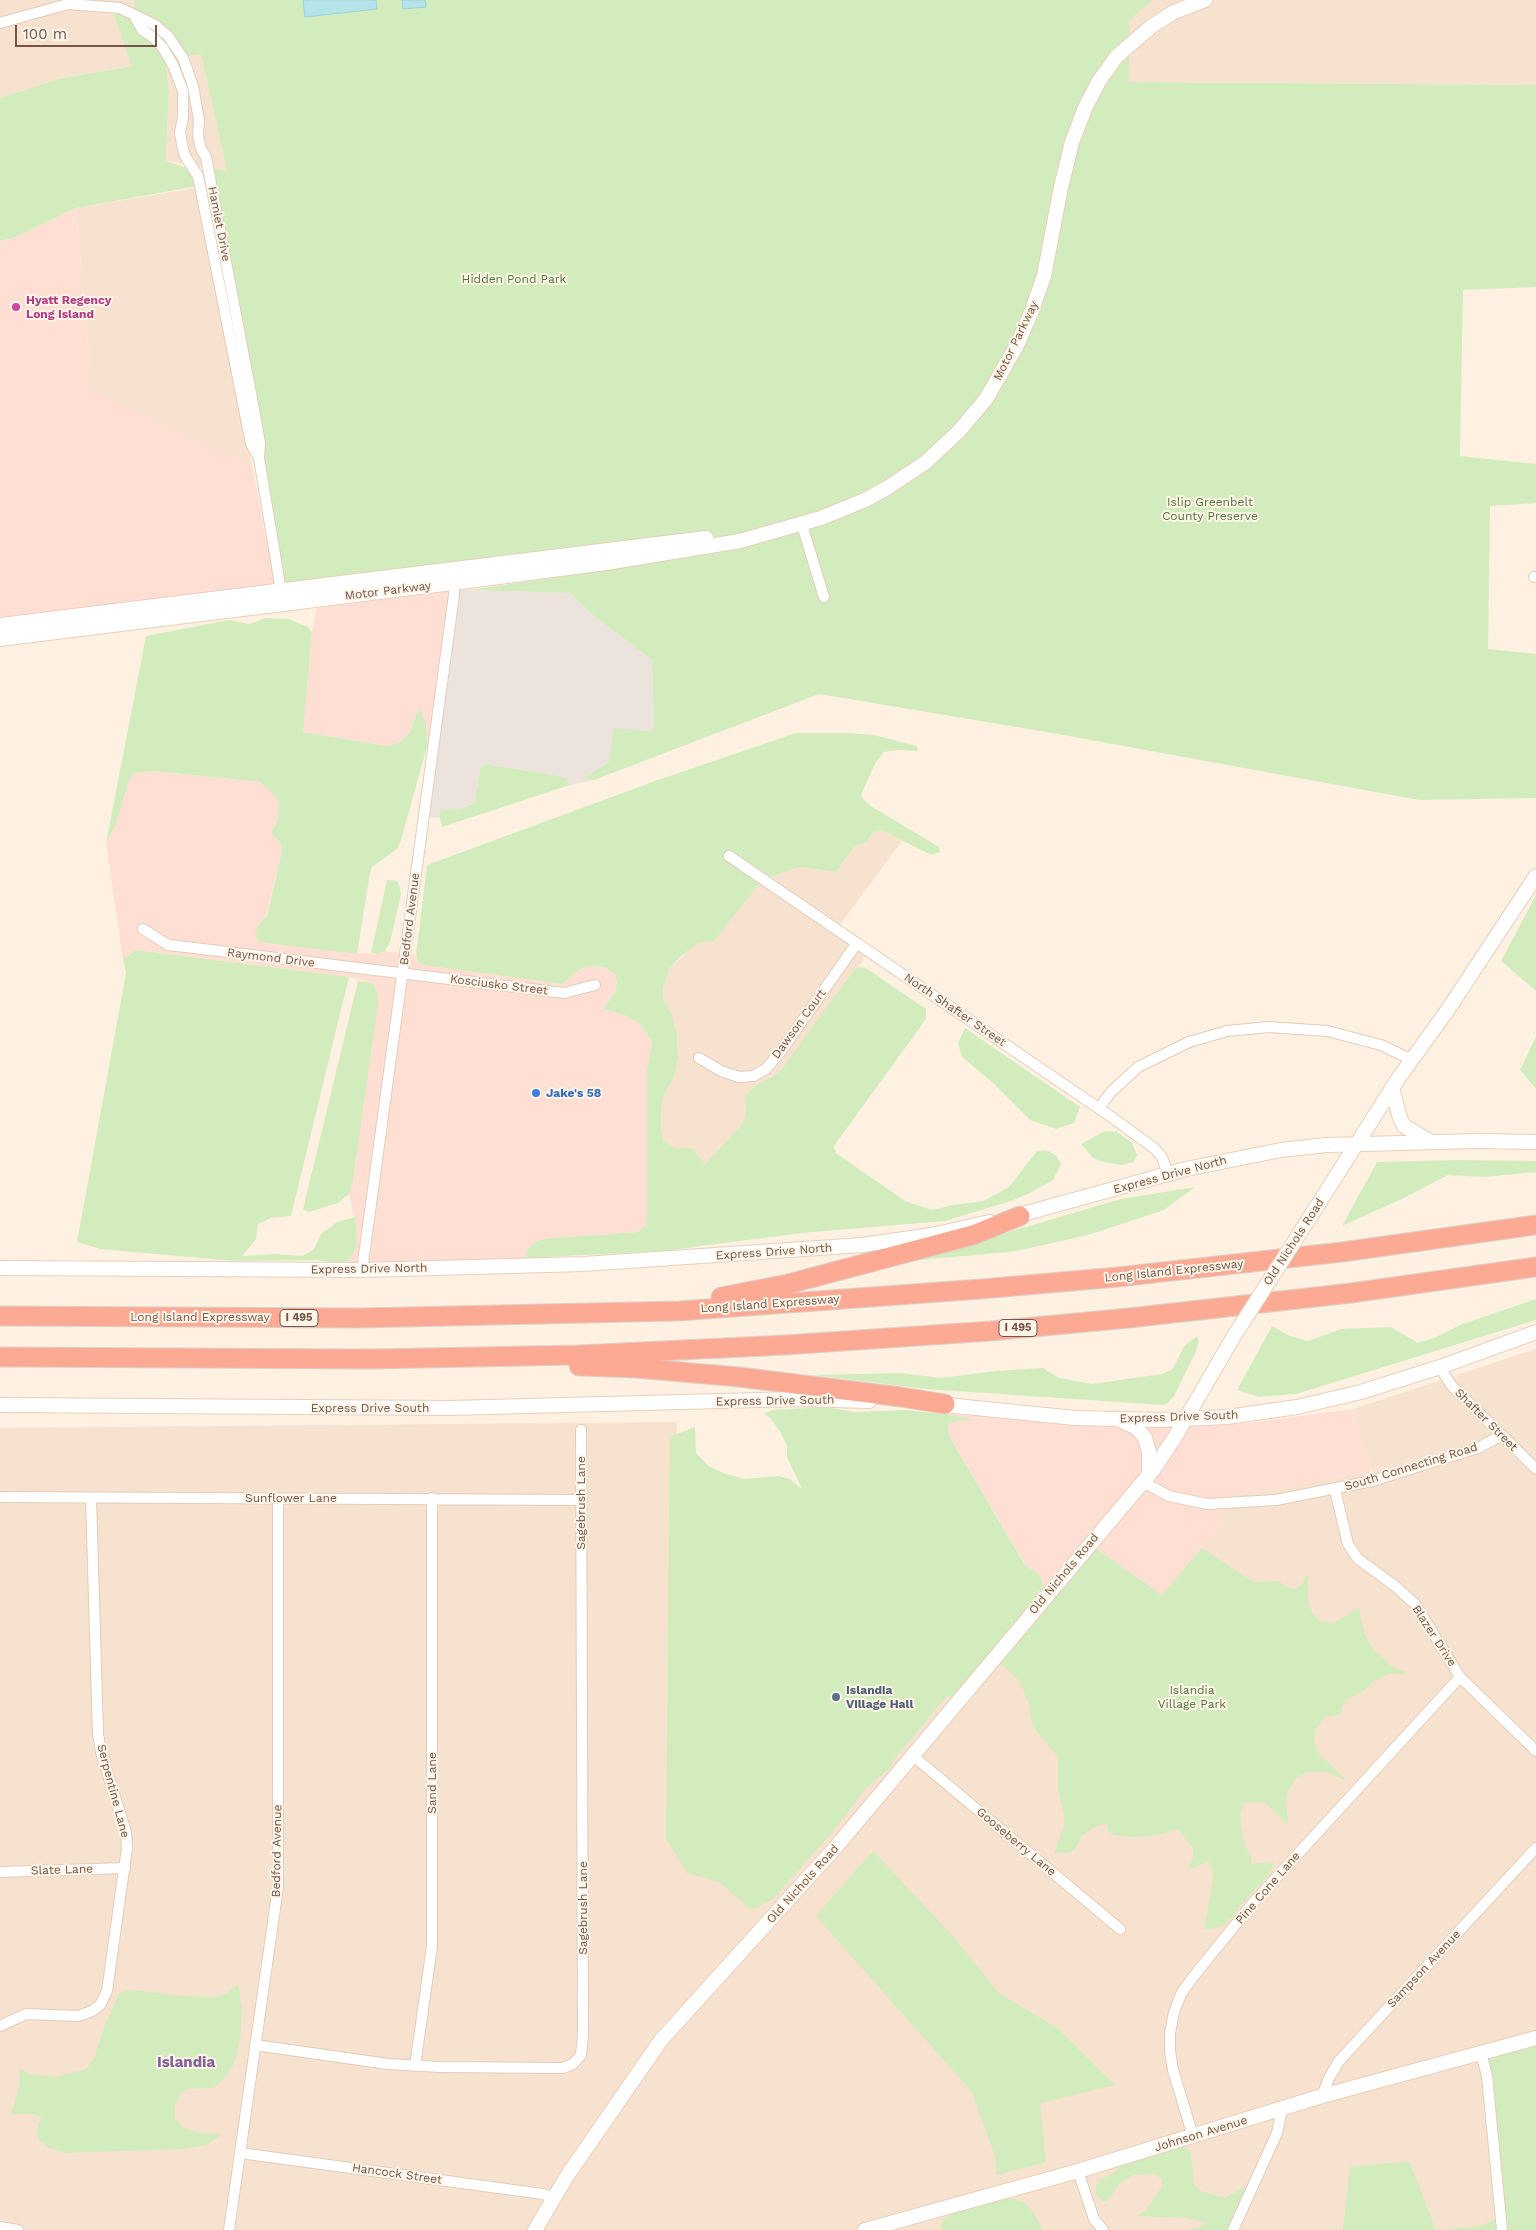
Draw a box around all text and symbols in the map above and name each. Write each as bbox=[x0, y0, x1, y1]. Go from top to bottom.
scale bar bbox=[18, 15, 160, 47]
text: 100 m bbox=[23, 25, 67, 43]
street label: Hamlet Drive bbox=[205, 185, 233, 263]
park label: Hidden Pond Park bbox=[462, 272, 566, 286]
place label: Hyatt Regency Long Island bbox=[26, 293, 111, 321]
street label: Motor Parkway bbox=[991, 299, 1041, 383]
marker: Hyatt Regency Long Island bbox=[10, 301, 22, 313]
park label: Islip Greenbelt County Preserve bbox=[1162, 495, 1258, 523]
street label: Motor Parkway bbox=[344, 579, 432, 603]
street label: Bedford Avenue bbox=[397, 872, 423, 966]
street label: Raymond Drive bbox=[226, 945, 316, 971]
street label: North Shafter Street bbox=[901, 970, 1009, 1050]
street label: Kosciusko Street bbox=[449, 972, 549, 998]
street label: Dawson Court bbox=[769, 986, 829, 1062]
place label: Jake's 58 bbox=[546, 1086, 601, 1100]
marker: Jake's 58 bbox=[530, 1087, 542, 1099]
street label: Express Drive North bbox=[1112, 1153, 1228, 1197]
street label: Old Nichols Road bbox=[1260, 1196, 1328, 1288]
street label: Express Drive North bbox=[715, 1241, 833, 1263]
street label: Long Island Expressway bbox=[1104, 1257, 1244, 1285]
street label: Express Drive North bbox=[310, 1261, 428, 1277]
street label: Long Island Expressway bbox=[700, 1292, 840, 1316]
street label: Long Island Expressway bbox=[130, 1310, 270, 1324]
road number: I 495 bbox=[280, 1310, 318, 1326]
road number: I 495 bbox=[999, 1320, 1037, 1336]
street label: Shafter Street bbox=[1452, 1386, 1520, 1454]
street label: Express Drive South bbox=[716, 1393, 834, 1409]
street label: Express Drive South bbox=[311, 1401, 429, 1415]
street label: Express Drive South bbox=[1119, 1408, 1239, 1426]
street label: South Connecting Road bbox=[1343, 1440, 1479, 1494]
street label: Sagebrush Lane bbox=[574, 1456, 588, 1550]
street label: Sunflower Lane bbox=[245, 1491, 337, 1505]
street label: Old Nichols Road bbox=[1026, 1531, 1102, 1617]
street label: Blazer Drive bbox=[1409, 1603, 1459, 1669]
place label: Islandia Village Hall bbox=[846, 1683, 913, 1711]
park label: Islandia Village Park bbox=[1158, 1683, 1226, 1711]
marker: Islandia Village Hall bbox=[830, 1691, 842, 1703]
street label: Serpentine Lane bbox=[94, 1743, 132, 1839]
street label: Sand Lane bbox=[425, 1752, 439, 1814]
street label: Bedford Avenue bbox=[269, 1804, 285, 1898]
street label: Gooseberry Lane bbox=[973, 1805, 1059, 1879]
street label: Old Nichols Road bbox=[764, 1842, 842, 1926]
street label: Pine Cone Lane bbox=[1233, 1849, 1303, 1927]
street label: Sagebrush Lane bbox=[576, 1861, 590, 1955]
street label: Slate Lane bbox=[31, 1862, 93, 1878]
street label: Sampson Avenue bbox=[1384, 1927, 1464, 2011]
district label: Islandia bbox=[157, 2054, 215, 2072]
street label: Johnson Avenue bbox=[1153, 2113, 1249, 2155]
street label: Hancock Street bbox=[351, 2161, 443, 2187]

